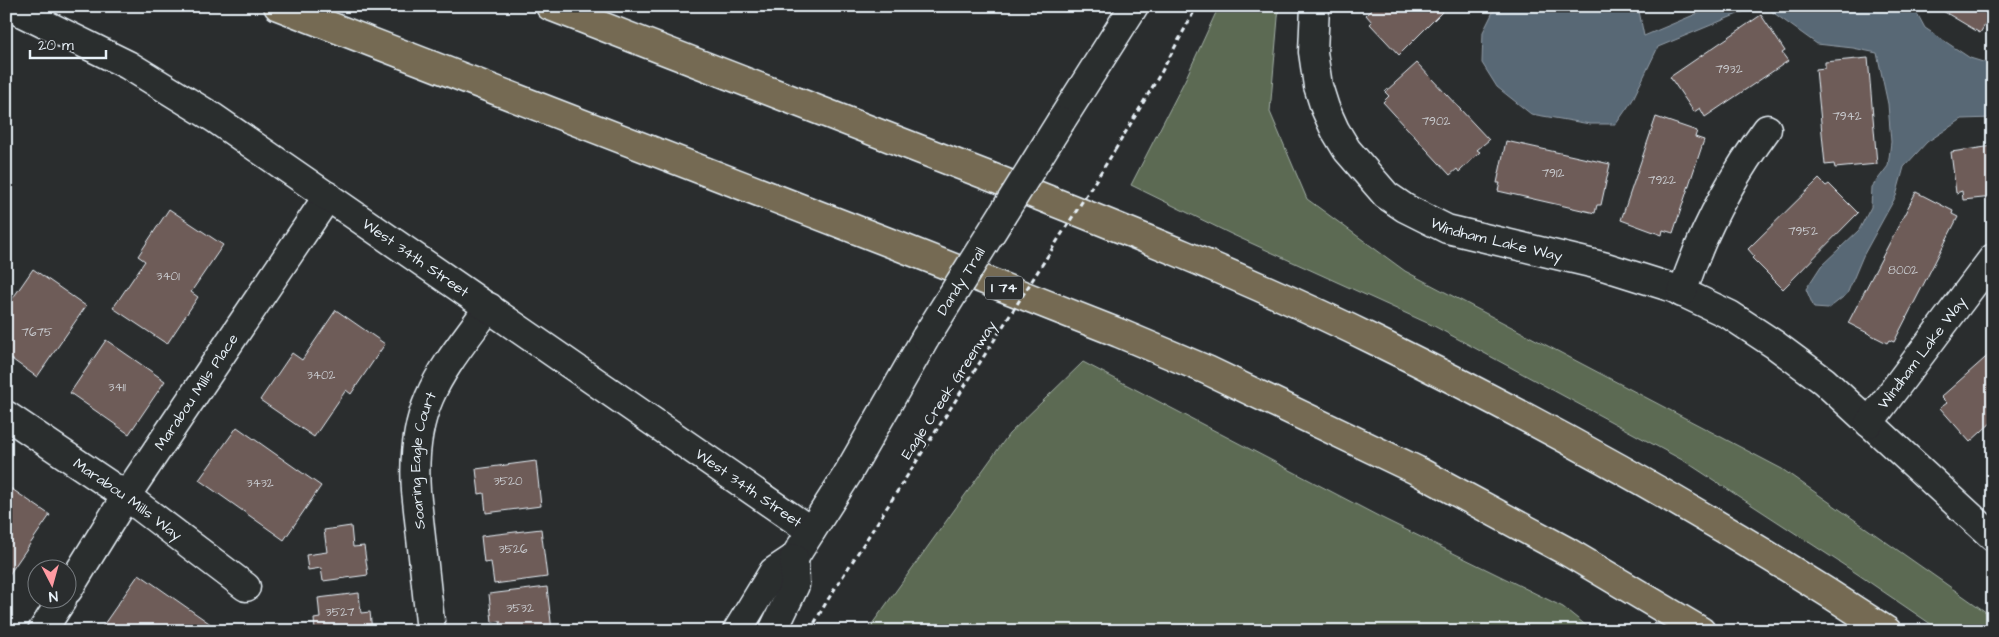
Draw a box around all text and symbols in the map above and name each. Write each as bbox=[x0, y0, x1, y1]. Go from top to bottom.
scale bar bbox=[30, 28, 106, 60]
text: 20 m bbox=[38, 35, 74, 56]
house number: 7932 bbox=[1715, 61, 1743, 78]
house number: 7942 bbox=[1832, 108, 1862, 125]
house number: 7902 bbox=[1422, 113, 1450, 130]
house number: 7912 bbox=[1542, 165, 1564, 182]
house number: 7922 bbox=[1648, 172, 1676, 189]
street label: Windham Lake Way bbox=[1427, 212, 1565, 268]
street label: West 34th Street bbox=[358, 213, 473, 302]
house number: 7952 bbox=[1788, 223, 1818, 240]
street label: Dandy Trail bbox=[932, 243, 990, 319]
house number: 8002 bbox=[1888, 262, 1918, 279]
house number: 3401 bbox=[156, 268, 180, 285]
road number: I 74 bbox=[985, 276, 1023, 300]
street label: Windham Lake Way bbox=[1873, 292, 1972, 413]
street label: Eagle Creek Greenway bbox=[896, 317, 1003, 464]
house number: 7675 bbox=[22, 324, 53, 341]
street label: Marabou Mills Place bbox=[149, 329, 243, 454]
house number: 3402 bbox=[307, 367, 335, 384]
house number: 3411 bbox=[108, 379, 126, 396]
street label: Soaring Eagle Court bbox=[405, 388, 441, 530]
street label: West 34th Street bbox=[691, 444, 806, 532]
street label: Marabou Mills Way bbox=[69, 453, 186, 546]
house number: 3520 bbox=[493, 473, 523, 490]
house number: 3432 bbox=[246, 475, 274, 492]
house number: 3526 bbox=[499, 541, 528, 558]
north arrow bbox=[28, 560, 78, 610]
text: N bbox=[48, 586, 59, 606]
house number: 3532 bbox=[506, 600, 534, 617]
house number: 3527 bbox=[326, 604, 355, 621]

